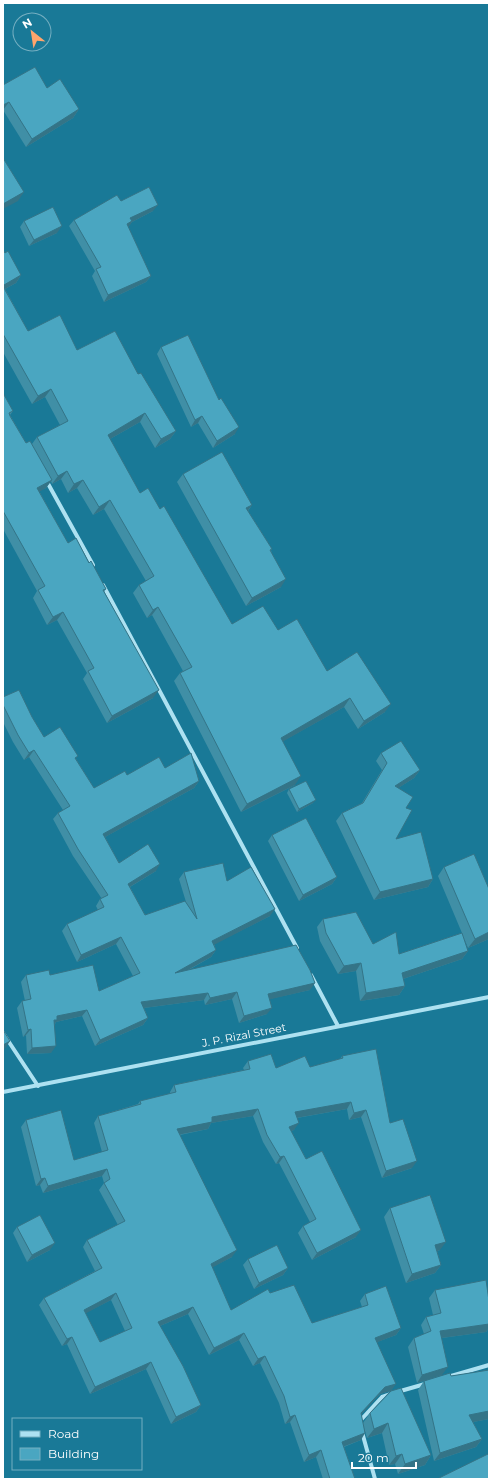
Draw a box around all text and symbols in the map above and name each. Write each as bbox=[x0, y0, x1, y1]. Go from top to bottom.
north arrow bbox=[12, 12, 52, 52]
text: N bbox=[20, 15, 34, 32]
street label: J. P. Rizal Street bbox=[200, 1020, 288, 1050]
legend bbox=[12, 1418, 142, 1470]
text: Road bbox=[48, 1426, 79, 1441]
scale bar bbox=[352, 1444, 416, 1470]
text: Building bbox=[48, 1446, 99, 1461]
text: 20 m bbox=[358, 1450, 389, 1465]

